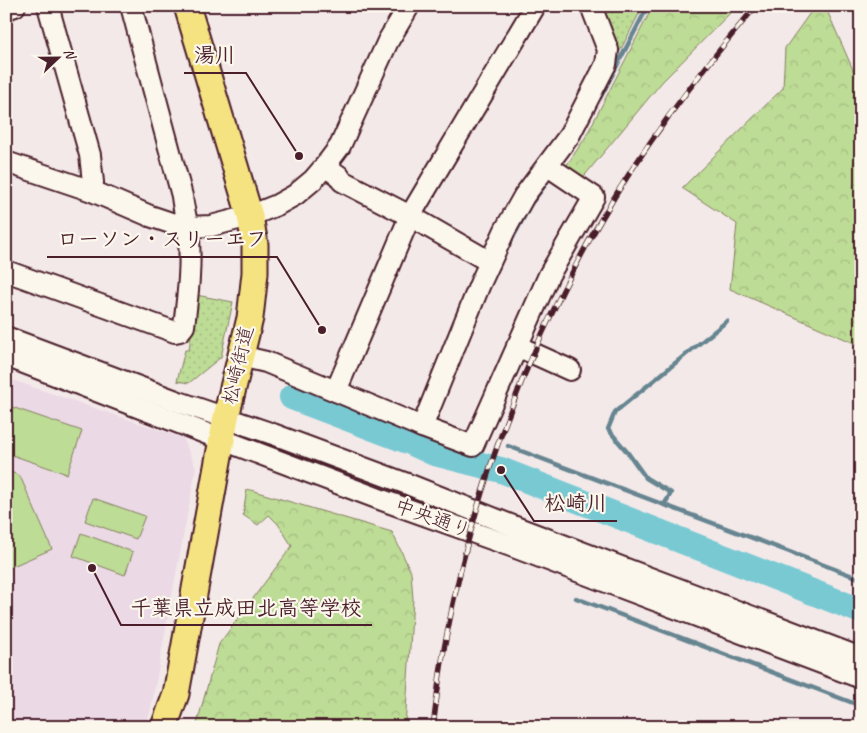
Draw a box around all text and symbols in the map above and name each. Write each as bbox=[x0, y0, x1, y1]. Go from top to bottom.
north arrow bbox=[32, 32, 82, 82]
callout: 湯川 bbox=[184, 37, 246, 73]
text: 湯川 bbox=[194, 42, 236, 68]
text: N bbox=[60, 46, 80, 63]
callout: ローソン・スリーエフ bbox=[47, 221, 277, 257]
text: ローソン・スリーエフ bbox=[57, 226, 267, 252]
street label: 松崎街道 bbox=[217, 323, 259, 407]
callout: 松崎川 bbox=[534, 485, 617, 521]
text: 松崎川 bbox=[545, 490, 608, 516]
street label: 中央通り bbox=[391, 493, 475, 543]
callout: 千葉県立成田北高等学校 bbox=[121, 589, 372, 625]
text: 千葉県立成田北高等学校 bbox=[131, 595, 362, 621]

